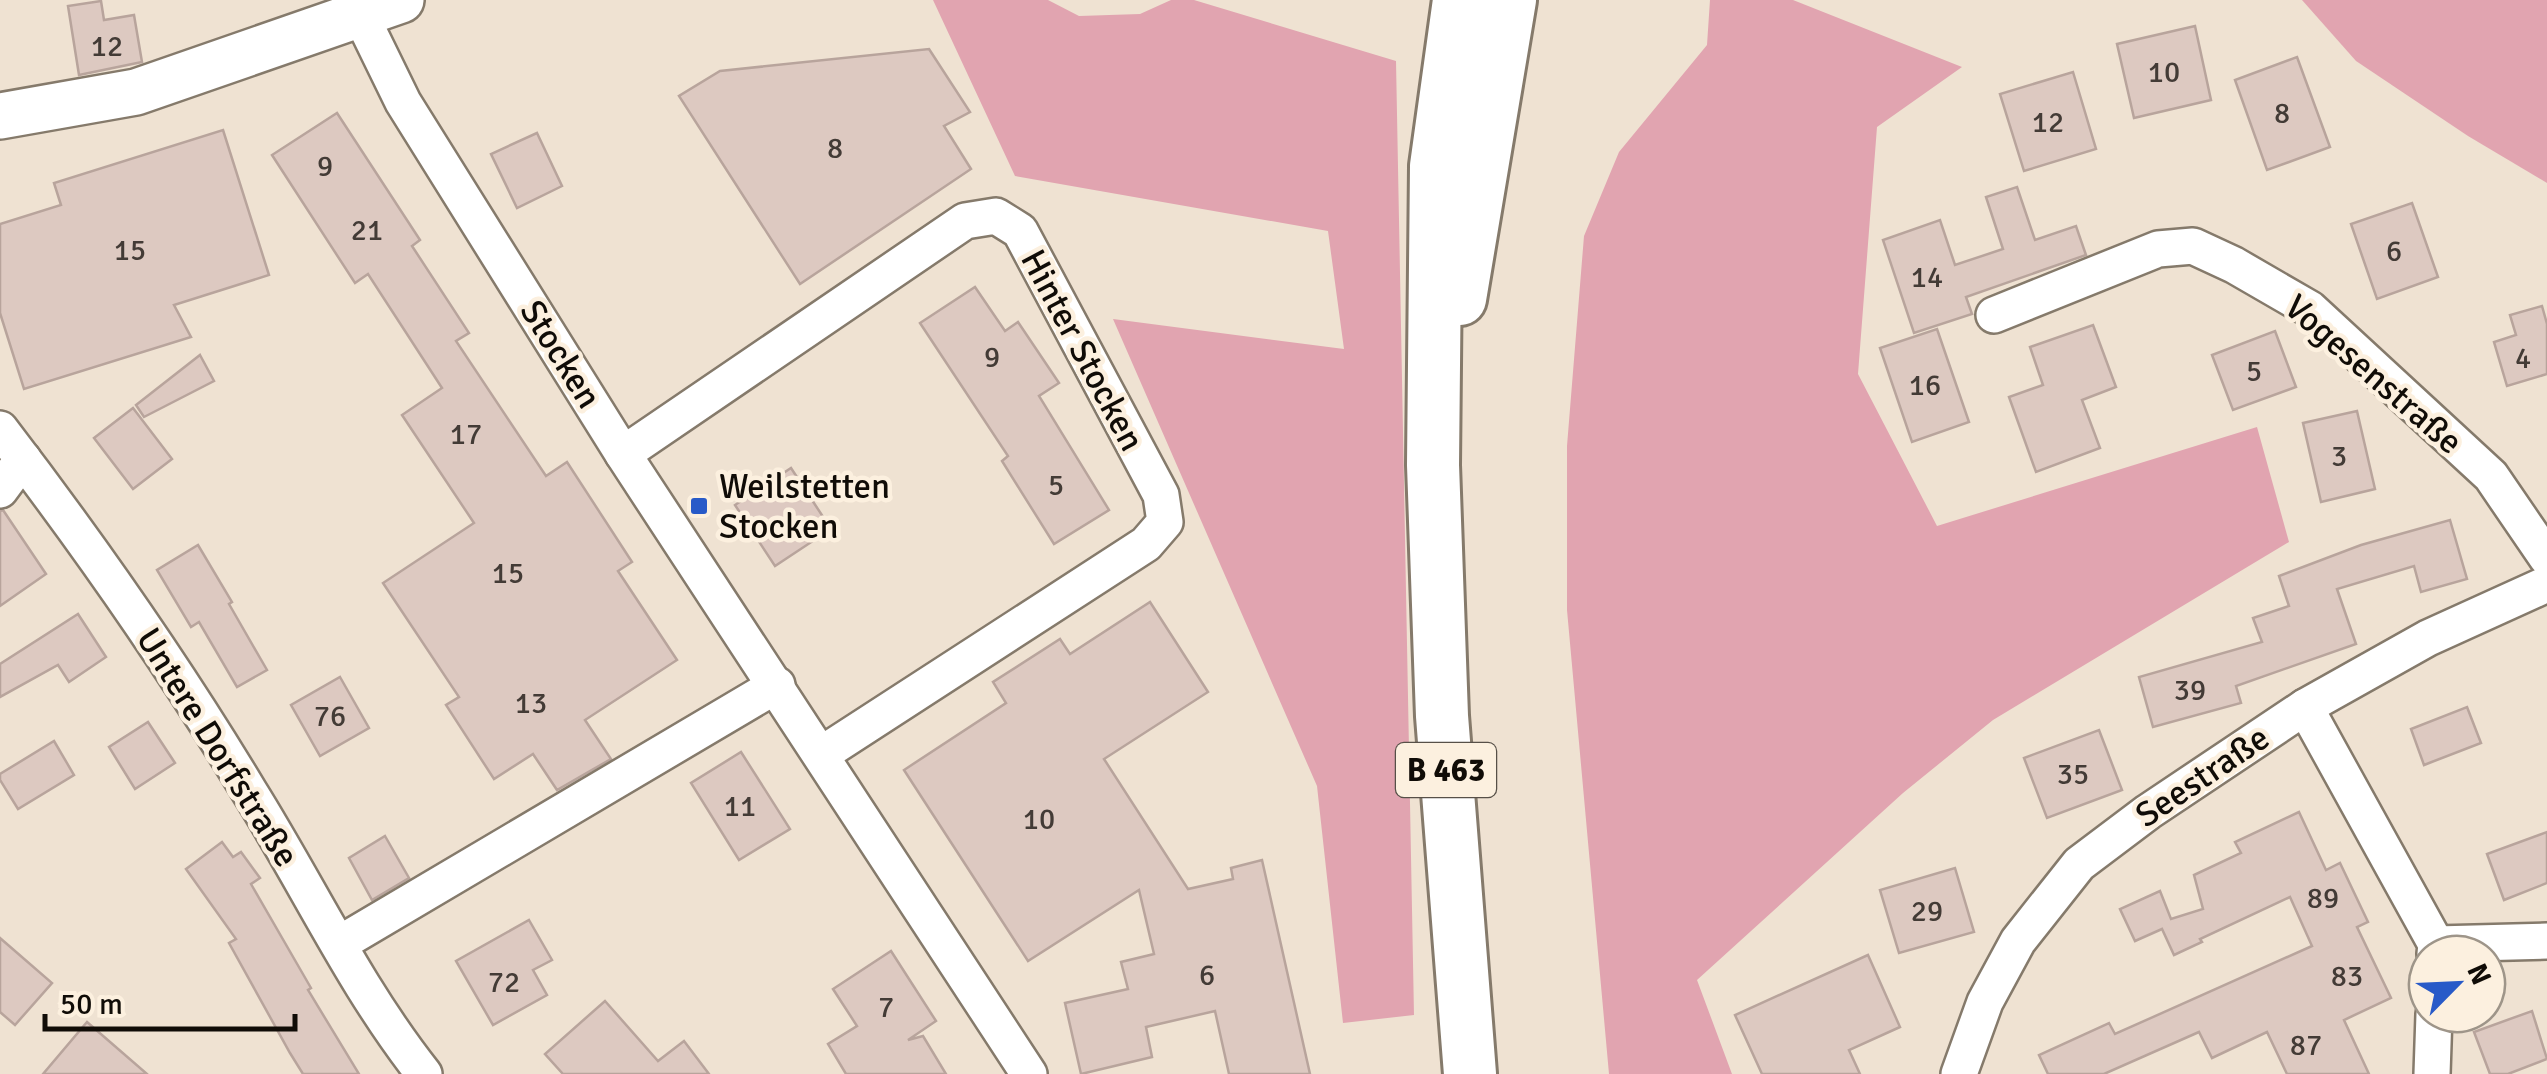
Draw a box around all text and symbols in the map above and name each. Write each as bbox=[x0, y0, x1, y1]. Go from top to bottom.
house number: 12 bbox=[91, 28, 123, 65]
house number: 10 bbox=[2148, 54, 2180, 91]
house number: 8 bbox=[2274, 95, 2290, 132]
house number: 12 bbox=[2032, 104, 2064, 141]
house number: 8 bbox=[827, 130, 843, 167]
house number: 9 bbox=[317, 148, 333, 185]
house number: 21 bbox=[351, 212, 383, 249]
house number: 15 bbox=[114, 232, 146, 269]
house number: 6 bbox=[2386, 233, 2402, 270]
street label: Hinter Stocken bbox=[1012, 242, 1154, 458]
house number: 14 bbox=[1911, 259, 1943, 296]
street label: Vogesenstraße bbox=[2276, 285, 2471, 463]
street label: Stocken bbox=[511, 292, 610, 416]
house number: 9 bbox=[984, 339, 1000, 376]
house number: 4 bbox=[2515, 340, 2531, 377]
house number: 5 bbox=[2246, 353, 2262, 390]
house number: 16 bbox=[1909, 367, 1941, 404]
house number: 17 bbox=[450, 416, 482, 453]
house number: 3 bbox=[2331, 438, 2347, 475]
place label: Weilstetten Stocken bbox=[719, 465, 890, 548]
house number: 5 bbox=[1048, 467, 1064, 504]
marker: Weilstetten Stocken bbox=[688, 495, 710, 517]
house number: 15 bbox=[492, 555, 524, 592]
street label: Untere Dorfstraße bbox=[127, 620, 308, 875]
house number: 39 bbox=[2174, 672, 2206, 709]
house number: 13 bbox=[515, 685, 547, 722]
house number: 76 bbox=[314, 698, 346, 735]
street label: Seestraße bbox=[2127, 716, 2277, 837]
road number: B 463 bbox=[1396, 743, 1496, 797]
house number: 35 bbox=[2057, 756, 2089, 793]
house number: 11 bbox=[724, 788, 756, 825]
house number: 10 bbox=[1023, 801, 1055, 838]
house number: 89 bbox=[2307, 880, 2339, 917]
house number: 29 bbox=[1911, 893, 1943, 930]
north arrow bbox=[2407, 934, 2507, 1034]
house number: 6 bbox=[1199, 957, 1215, 994]
house number: 83 bbox=[2331, 958, 2363, 995]
text: N bbox=[2459, 958, 2498, 990]
house number: 72 bbox=[488, 964, 520, 1001]
scale bar bbox=[45, 969, 295, 1031]
text: 50 m bbox=[60, 986, 123, 1023]
house number: 7 bbox=[878, 989, 894, 1026]
house number: 87 bbox=[2290, 1027, 2322, 1064]

